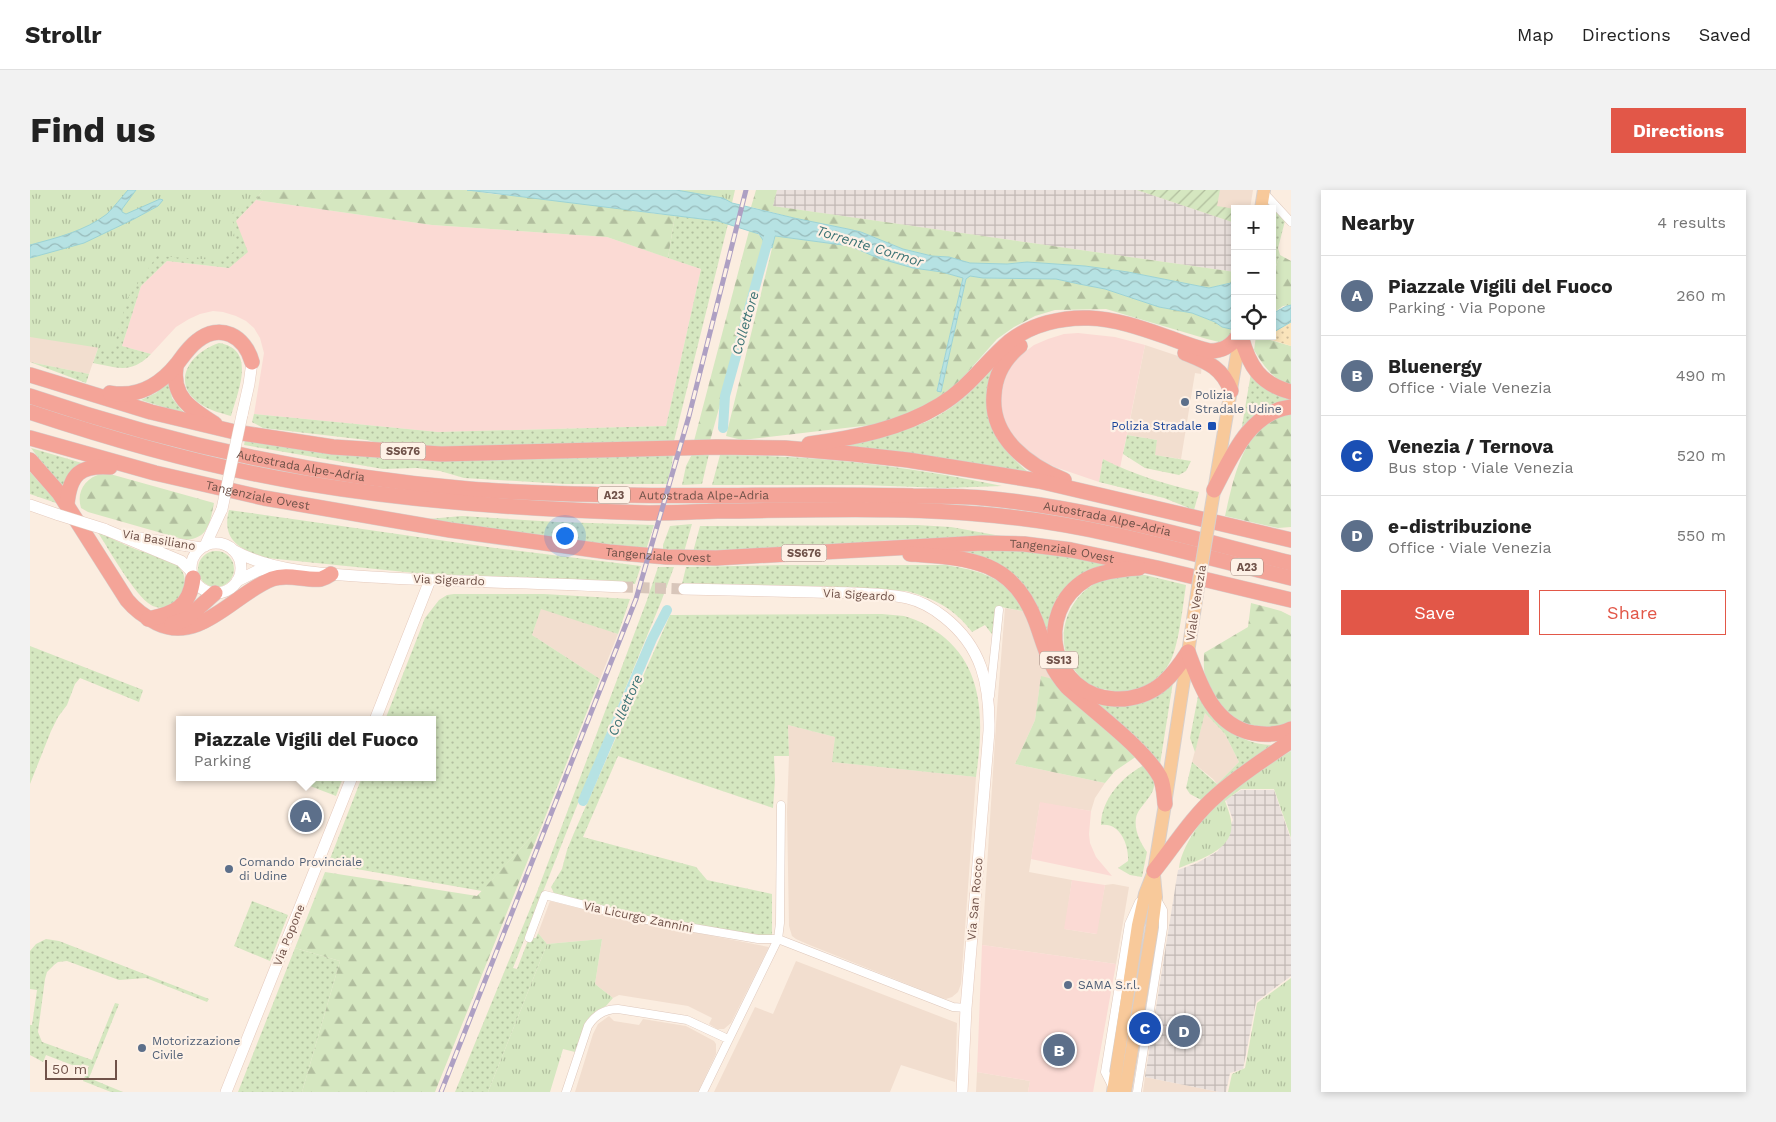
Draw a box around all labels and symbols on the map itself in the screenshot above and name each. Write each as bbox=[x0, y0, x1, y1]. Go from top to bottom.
water label: Torrente Cormor bbox=[815, 222, 926, 270]
water label: Collettore bbox=[728, 289, 762, 357]
place label: Polizia Stradale Udine bbox=[1195, 388, 1282, 416]
marker: Polizia Stradale Udine bbox=[1179, 396, 1191, 408]
place label: Polizia Stradale bbox=[1111, 419, 1202, 433]
marker: Polizia Stradale bbox=[1206, 420, 1218, 432]
road number: SS676 bbox=[380, 442, 426, 460]
street label: Autostrada Alpe-Adria bbox=[235, 447, 366, 484]
street label: Tangenziale Ovest bbox=[204, 478, 311, 513]
road number: A23 bbox=[598, 486, 630, 504]
street label: Autostrada Alpe-Adria bbox=[639, 488, 769, 503]
street label: Autostrada Alpe-Adria bbox=[1042, 499, 1173, 539]
your location bbox=[552, 523, 578, 549]
street label: Via Basiliano bbox=[121, 527, 197, 553]
street label: Tangenziale Ovest bbox=[1009, 537, 1115, 566]
road number: SS676 bbox=[782, 544, 826, 562]
street label: Tangenziale Ovest bbox=[604, 545, 711, 565]
road number: A23 bbox=[1231, 558, 1263, 576]
street label: Viale Venezia bbox=[1183, 564, 1209, 642]
street label: Via Sigeardo bbox=[413, 572, 485, 588]
street label: Via Sigeardo bbox=[823, 586, 895, 604]
road number: SS13 bbox=[1040, 652, 1078, 668]
water label: Collettore bbox=[604, 672, 646, 738]
pin: A bbox=[290, 797, 322, 835]
place label: Comando Provinciale di Udine bbox=[239, 855, 362, 883]
street label: Via San Rocco bbox=[964, 857, 986, 941]
marker: Comando Provinciale di Udine bbox=[223, 863, 235, 875]
street label: Via Licurgo Zannini bbox=[582, 899, 694, 935]
street label: Via Popone bbox=[270, 902, 308, 968]
place label: SAMA S.r.l. bbox=[1078, 978, 1140, 992]
marker: SAMA S.r.l. bbox=[1062, 979, 1074, 991]
pin: C bbox=[1129, 1009, 1161, 1047]
pin: D bbox=[1168, 1012, 1200, 1050]
pin: B bbox=[1043, 1031, 1075, 1069]
place label: Motorizzazione Civile bbox=[152, 1034, 240, 1062]
marker: Motorizzazione Civile bbox=[136, 1042, 148, 1054]
scale bar bbox=[45, 1057, 118, 1080]

